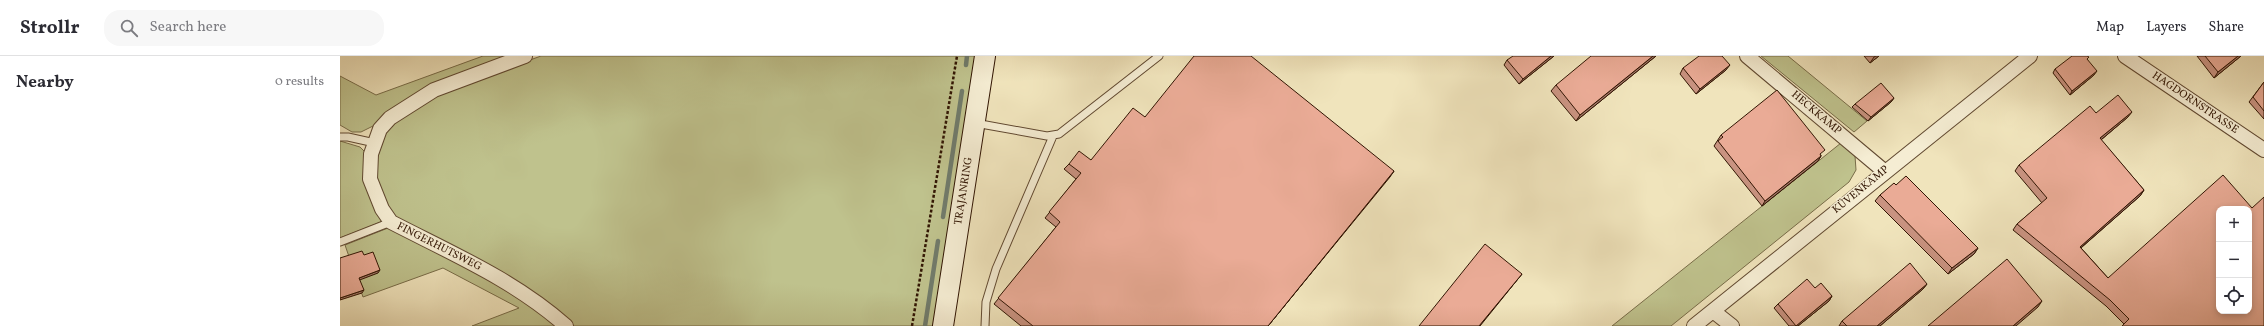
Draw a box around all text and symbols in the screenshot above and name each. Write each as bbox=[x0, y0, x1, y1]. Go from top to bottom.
search box bbox=[104, 10, 384, 46]
text: Strollr bbox=[20, 15, 80, 41]
icon: search bbox=[118, 17, 140, 39]
text: Search here bbox=[150, 17, 226, 38]
text: Map bbox=[2096, 18, 2124, 37]
text: Layers bbox=[2146, 18, 2186, 37]
text: Share bbox=[2208, 18, 2244, 37]
street label: HAGDORNSTRASSE bbox=[2149, 68, 2242, 138]
text: Nearby bbox=[16, 71, 74, 94]
text: 0 results bbox=[275, 73, 324, 91]
street label: HECKKAMP bbox=[1788, 88, 1844, 138]
street label: TRAJANRING bbox=[951, 156, 977, 226]
street label: KÜVENKAMP bbox=[1830, 163, 1892, 217]
map controls bbox=[2216, 206, 2252, 314]
button: + bbox=[2216, 206, 2252, 242]
street label: FINGERHUTSWEG bbox=[394, 219, 484, 275]
button: − bbox=[2216, 242, 2252, 278]
button: locate bbox=[2216, 278, 2252, 314]

